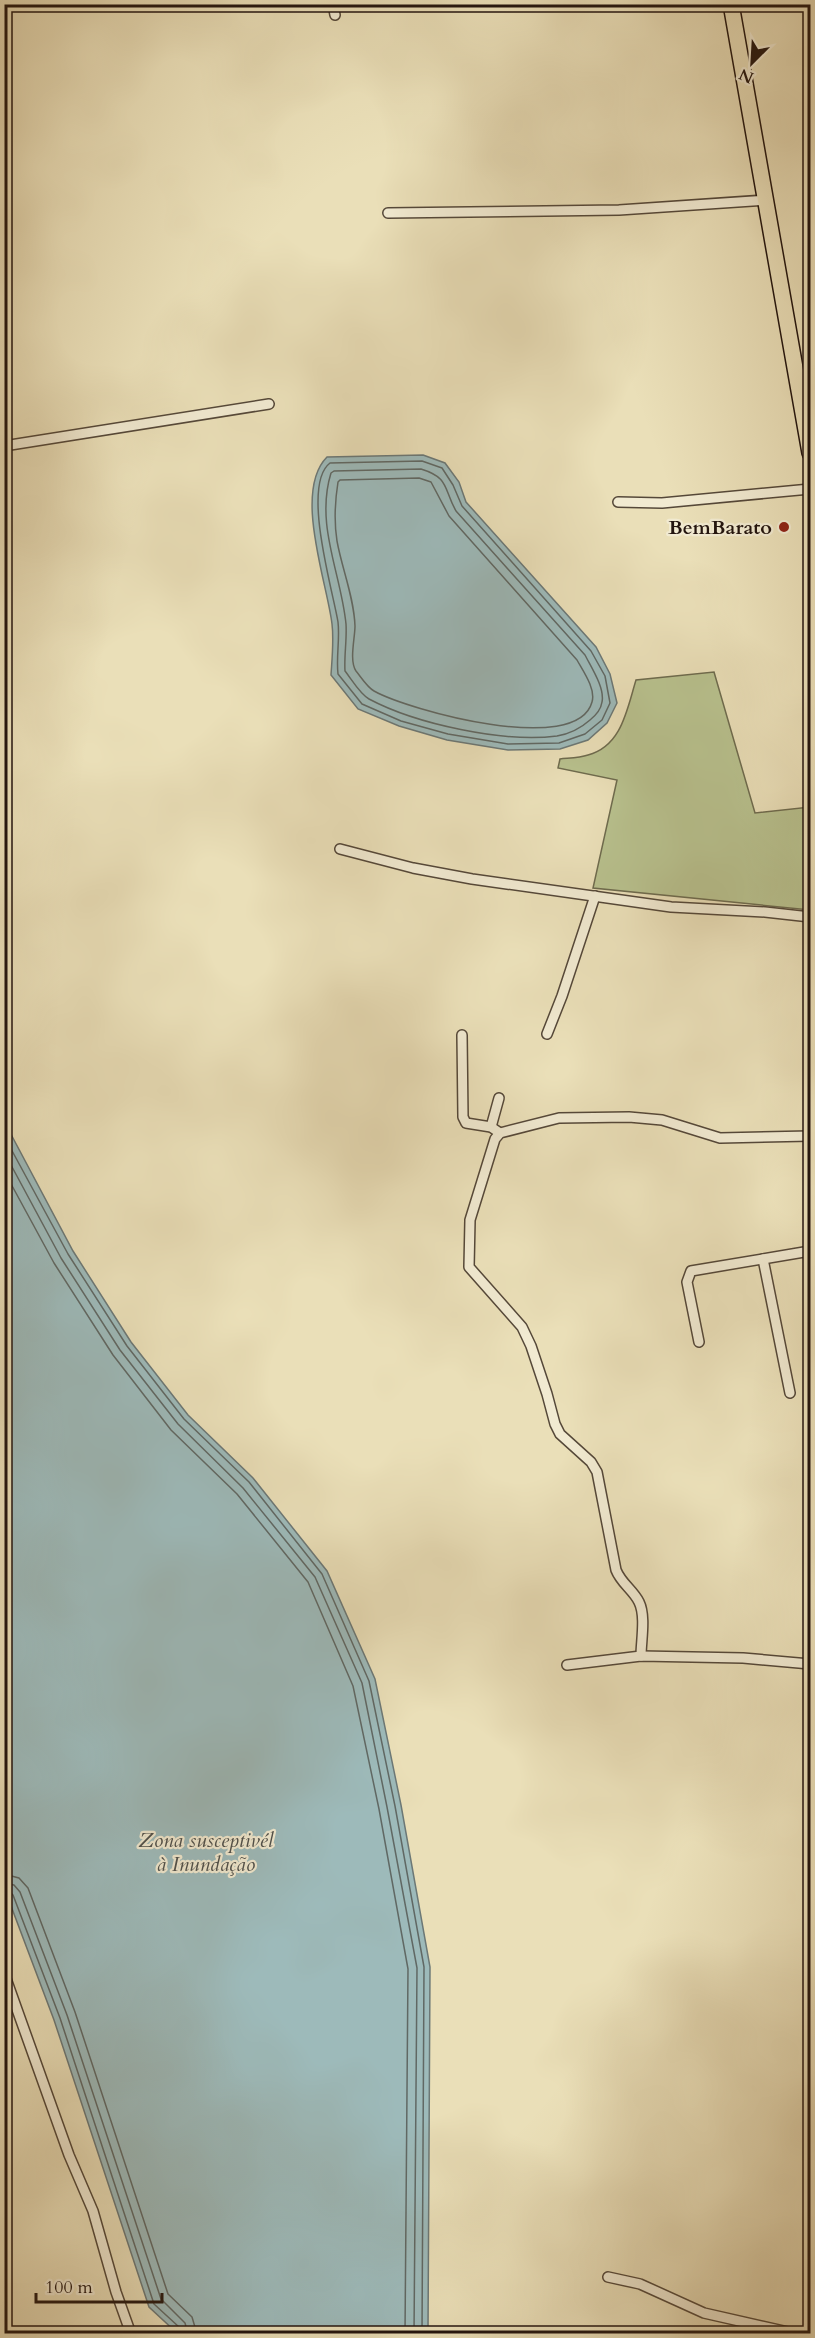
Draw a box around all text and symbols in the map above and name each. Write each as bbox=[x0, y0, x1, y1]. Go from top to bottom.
north arrow bbox=[722, 33, 782, 93]
text: N bbox=[735, 63, 757, 89]
place label: BemBarato bbox=[668, 514, 772, 541]
marker: BemBarato bbox=[777, 520, 791, 534]
water label: Zona susceptivél à Inundação bbox=[138, 1826, 275, 1879]
scale bar bbox=[36, 2266, 162, 2304]
text: 100 m bbox=[45, 2275, 93, 2300]

